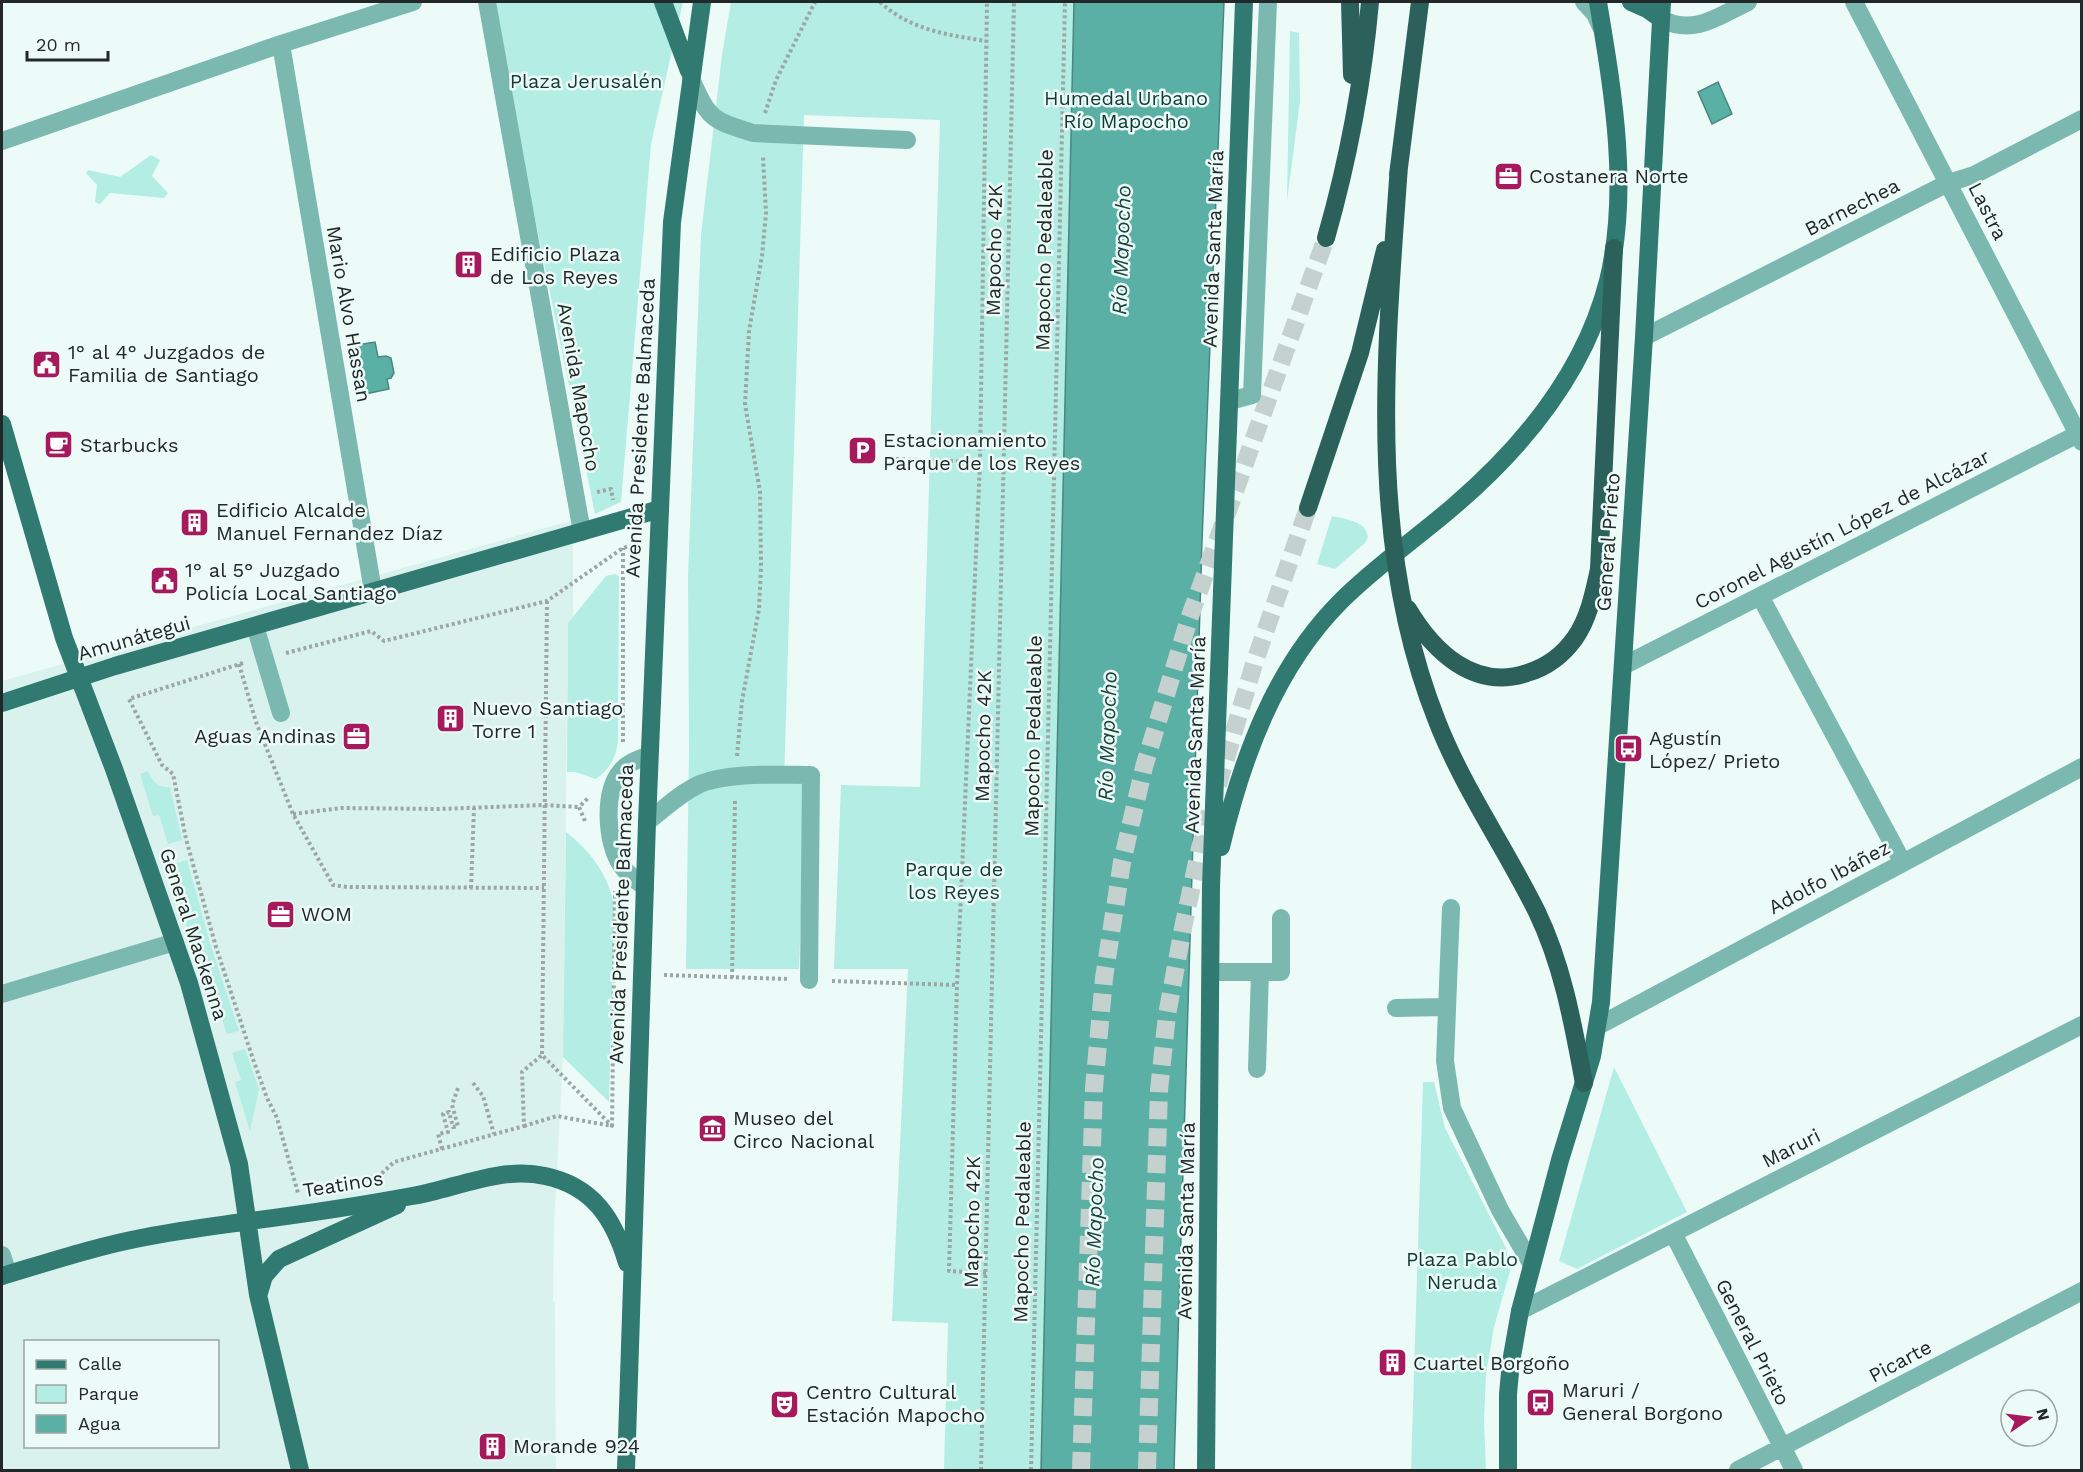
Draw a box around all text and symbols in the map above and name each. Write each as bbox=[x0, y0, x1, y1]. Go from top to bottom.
scale bar bbox=[27, 24, 108, 62]
text: 20 m bbox=[36, 34, 81, 55]
park label: Plaza Jerusalén bbox=[510, 69, 662, 93]
park label: Humedal Urbano Río Mapocho bbox=[1044, 86, 1208, 133]
street label: Mapocho Pedaleable bbox=[1030, 149, 1058, 351]
street label: Avenida Santa María bbox=[1198, 150, 1228, 348]
office icon: Costanera Norte bbox=[1492, 160, 1524, 192]
place label: Costanera Norte bbox=[1529, 164, 1688, 188]
street label: Barnechea bbox=[1801, 173, 1903, 241]
street label: Lastra bbox=[1963, 178, 2013, 244]
street label: Mapocho 42K bbox=[981, 184, 1007, 316]
water label: Río Mapocho bbox=[1106, 184, 1136, 316]
street label: Mario Alvo Hassan bbox=[322, 224, 376, 404]
place label: Edificio Plaza de Los Reyes bbox=[490, 242, 620, 289]
building icon: Edificio Plaza de Los Reyes bbox=[453, 249, 485, 281]
street label: Avenida Presidente Balmaceda bbox=[620, 277, 660, 579]
street label: Avenida Mapocho bbox=[552, 301, 606, 473]
place label: 1° al 4° Juzgados de Familia de Santiago bbox=[68, 340, 265, 387]
public building icon: 1° al 4° Juzgados de Familia de Santiago bbox=[31, 348, 63, 380]
place label: Estacionamiento Parque de los Reyes bbox=[883, 428, 1080, 475]
cafe icon: Starbucks bbox=[43, 429, 75, 461]
place label: Starbucks bbox=[80, 433, 178, 457]
parking icon: Estacionamiento Parque de los Reyes bbox=[846, 435, 878, 467]
street label: Coronel Agustín López de Alcázar bbox=[1690, 444, 1994, 614]
street label: General Prieto bbox=[1591, 472, 1625, 612]
place label: Edificio Alcalde Manuel Fernandez Díaz bbox=[216, 498, 443, 545]
building icon: Edificio Alcalde Manuel Fernandez Díaz bbox=[179, 506, 211, 538]
place label: 1° al 5° Juzgado Policía Local Santiago bbox=[185, 558, 397, 605]
public building icon: 1° al 5° Juzgado Policía Local Santiago bbox=[148, 565, 180, 597]
street label: Amunátegui bbox=[75, 610, 193, 666]
street label: Mapocho Pedaleable bbox=[1019, 635, 1047, 837]
street label: Avenida Santa María bbox=[1180, 636, 1210, 834]
street label: Mapocho 42K bbox=[970, 670, 996, 802]
water label: Río Mapocho bbox=[1092, 670, 1122, 802]
place label: Nuevo Santiago Torre 1 bbox=[472, 696, 623, 743]
building icon: Nuevo Santiago Torre 1 bbox=[435, 703, 467, 735]
office icon: Aguas Andinas bbox=[341, 720, 373, 752]
place label: Aguas Andinas bbox=[194, 724, 336, 748]
place label: Agustín López/ Prieto bbox=[1649, 726, 1780, 773]
bus stop icon: Agustín López/ Prieto bbox=[1612, 733, 1644, 765]
street label: Avenida Presidente Balmaceda bbox=[604, 763, 638, 1065]
street label: Adolfo Ibáñez bbox=[1764, 835, 1894, 919]
street label: General Mackenna bbox=[155, 845, 233, 1023]
park label: Parque de los Reyes bbox=[905, 857, 1003, 904]
office icon: WOM bbox=[264, 898, 296, 930]
place label: WOM bbox=[301, 902, 352, 926]
place label: Museo del Circo Nacional bbox=[733, 1106, 874, 1153]
museum icon: Museo del Circo Nacional bbox=[696, 1113, 728, 1145]
street label: Mapocho Pedaleable bbox=[1008, 1121, 1036, 1323]
street label: Avenida Santa María bbox=[1172, 1122, 1200, 1320]
street label: Maruri bbox=[1758, 1123, 1824, 1173]
street label: Mapocho 42K bbox=[959, 1156, 985, 1288]
water label: Río Mapocho bbox=[1079, 1156, 1109, 1288]
street label: Teatinos bbox=[301, 1166, 385, 1202]
park label: Plaza Pablo Neruda bbox=[1406, 1247, 1518, 1294]
street label: General Prieto bbox=[1711, 1275, 1795, 1409]
street label: Picarte bbox=[1865, 1335, 1935, 1387]
legend bbox=[24, 1340, 219, 1448]
building icon: Cuartel Borgoño bbox=[1376, 1347, 1408, 1379]
place label: Cuartel Borgoño bbox=[1413, 1351, 1570, 1375]
text: Calle bbox=[78, 1353, 122, 1374]
place label: Maruri / General Borgono bbox=[1562, 1378, 1723, 1425]
place label: Centro Cultural Estación Mapocho bbox=[806, 1380, 985, 1427]
text: Parque bbox=[78, 1383, 139, 1404]
bus stop icon: Maruri / General Borgono bbox=[1525, 1386, 1557, 1418]
theatre icon: Centro Cultural Estación Mapocho bbox=[769, 1388, 801, 1420]
north arrow bbox=[1999, 1388, 2059, 1448]
text: N bbox=[2032, 1406, 2054, 1423]
text: Agua bbox=[78, 1413, 121, 1434]
building icon: Morande 924 bbox=[476, 1430, 508, 1462]
place label: Morande 924 bbox=[513, 1434, 640, 1458]

